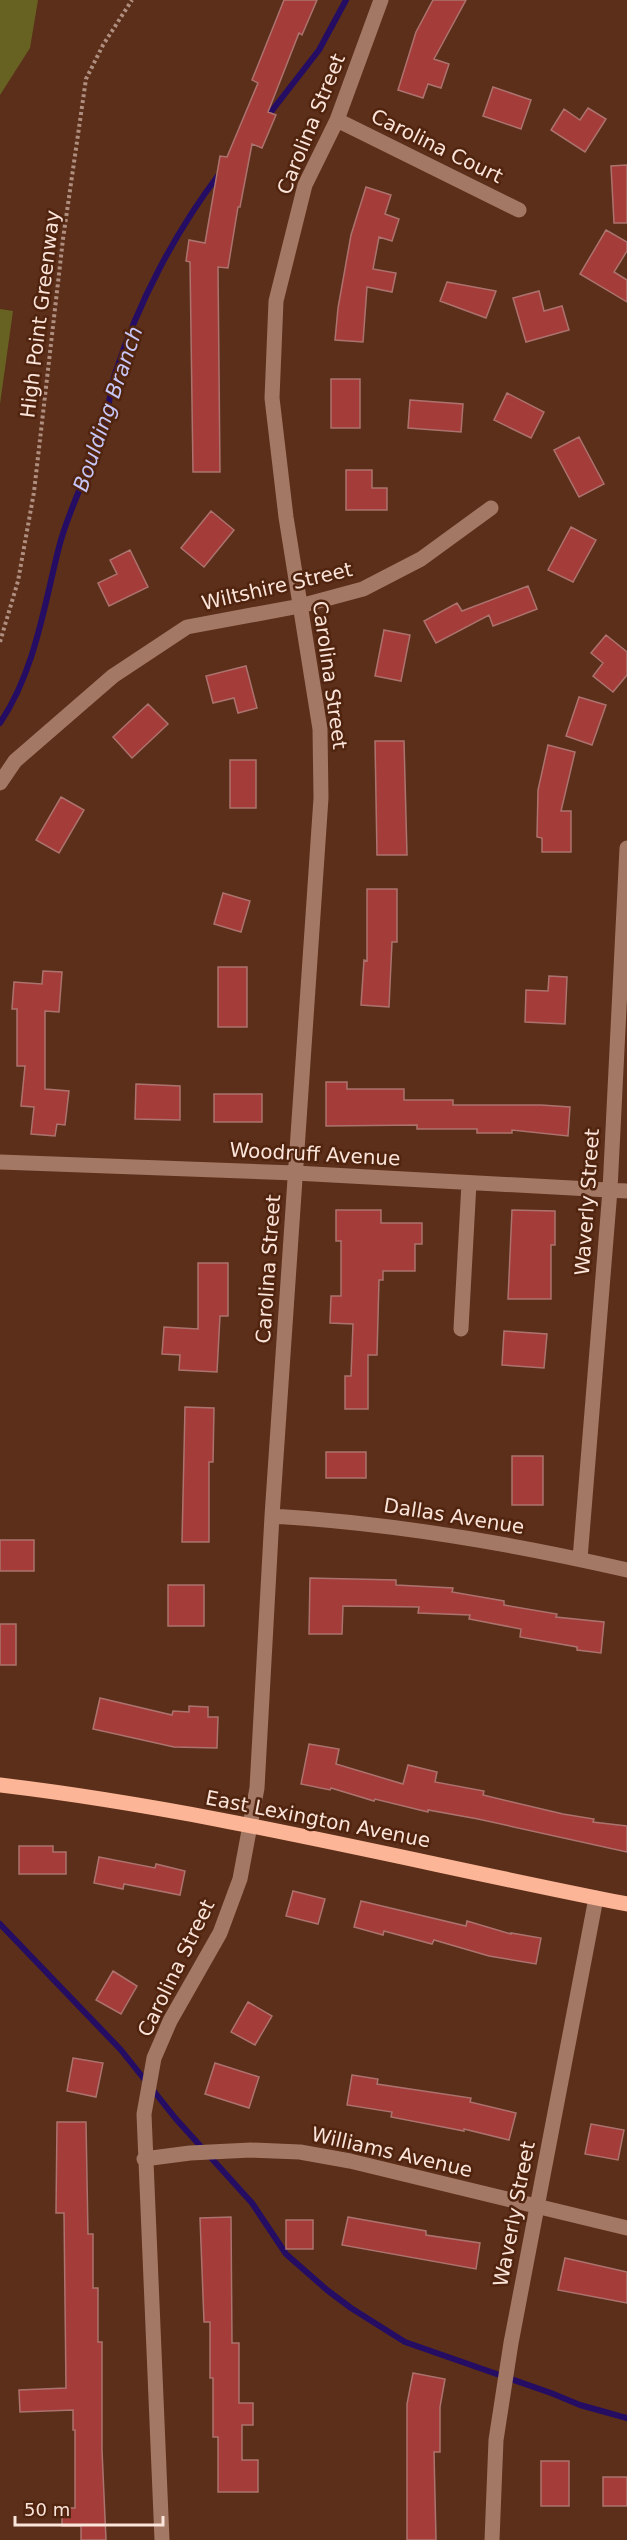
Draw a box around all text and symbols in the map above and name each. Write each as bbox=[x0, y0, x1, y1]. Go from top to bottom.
street label: Carolina Street bbox=[272, 50, 350, 198]
street label: Carolina Court bbox=[367, 104, 507, 188]
street label: High Point Greenway bbox=[15, 208, 65, 419]
water label: Boulding Branch bbox=[68, 323, 148, 495]
street label: Wiltshire Street bbox=[199, 557, 355, 615]
street label: Carolina Street bbox=[308, 599, 352, 751]
street label: Waverly Street bbox=[570, 1127, 604, 1276]
street label: Woodruff Avenue bbox=[229, 1138, 401, 1170]
street label: Carolina Street bbox=[251, 1193, 285, 1344]
street label: Dallas Avenue bbox=[382, 1493, 526, 1539]
street label: East Lexington Avenue bbox=[204, 1785, 432, 1853]
street label: Carolina Street bbox=[132, 1895, 220, 2040]
street label: Williams Avenue bbox=[309, 2122, 475, 2182]
street label: Waverly Street bbox=[488, 2139, 540, 2289]
scale bar bbox=[15, 2489, 164, 2527]
text: 50 m bbox=[24, 2499, 70, 2520]

